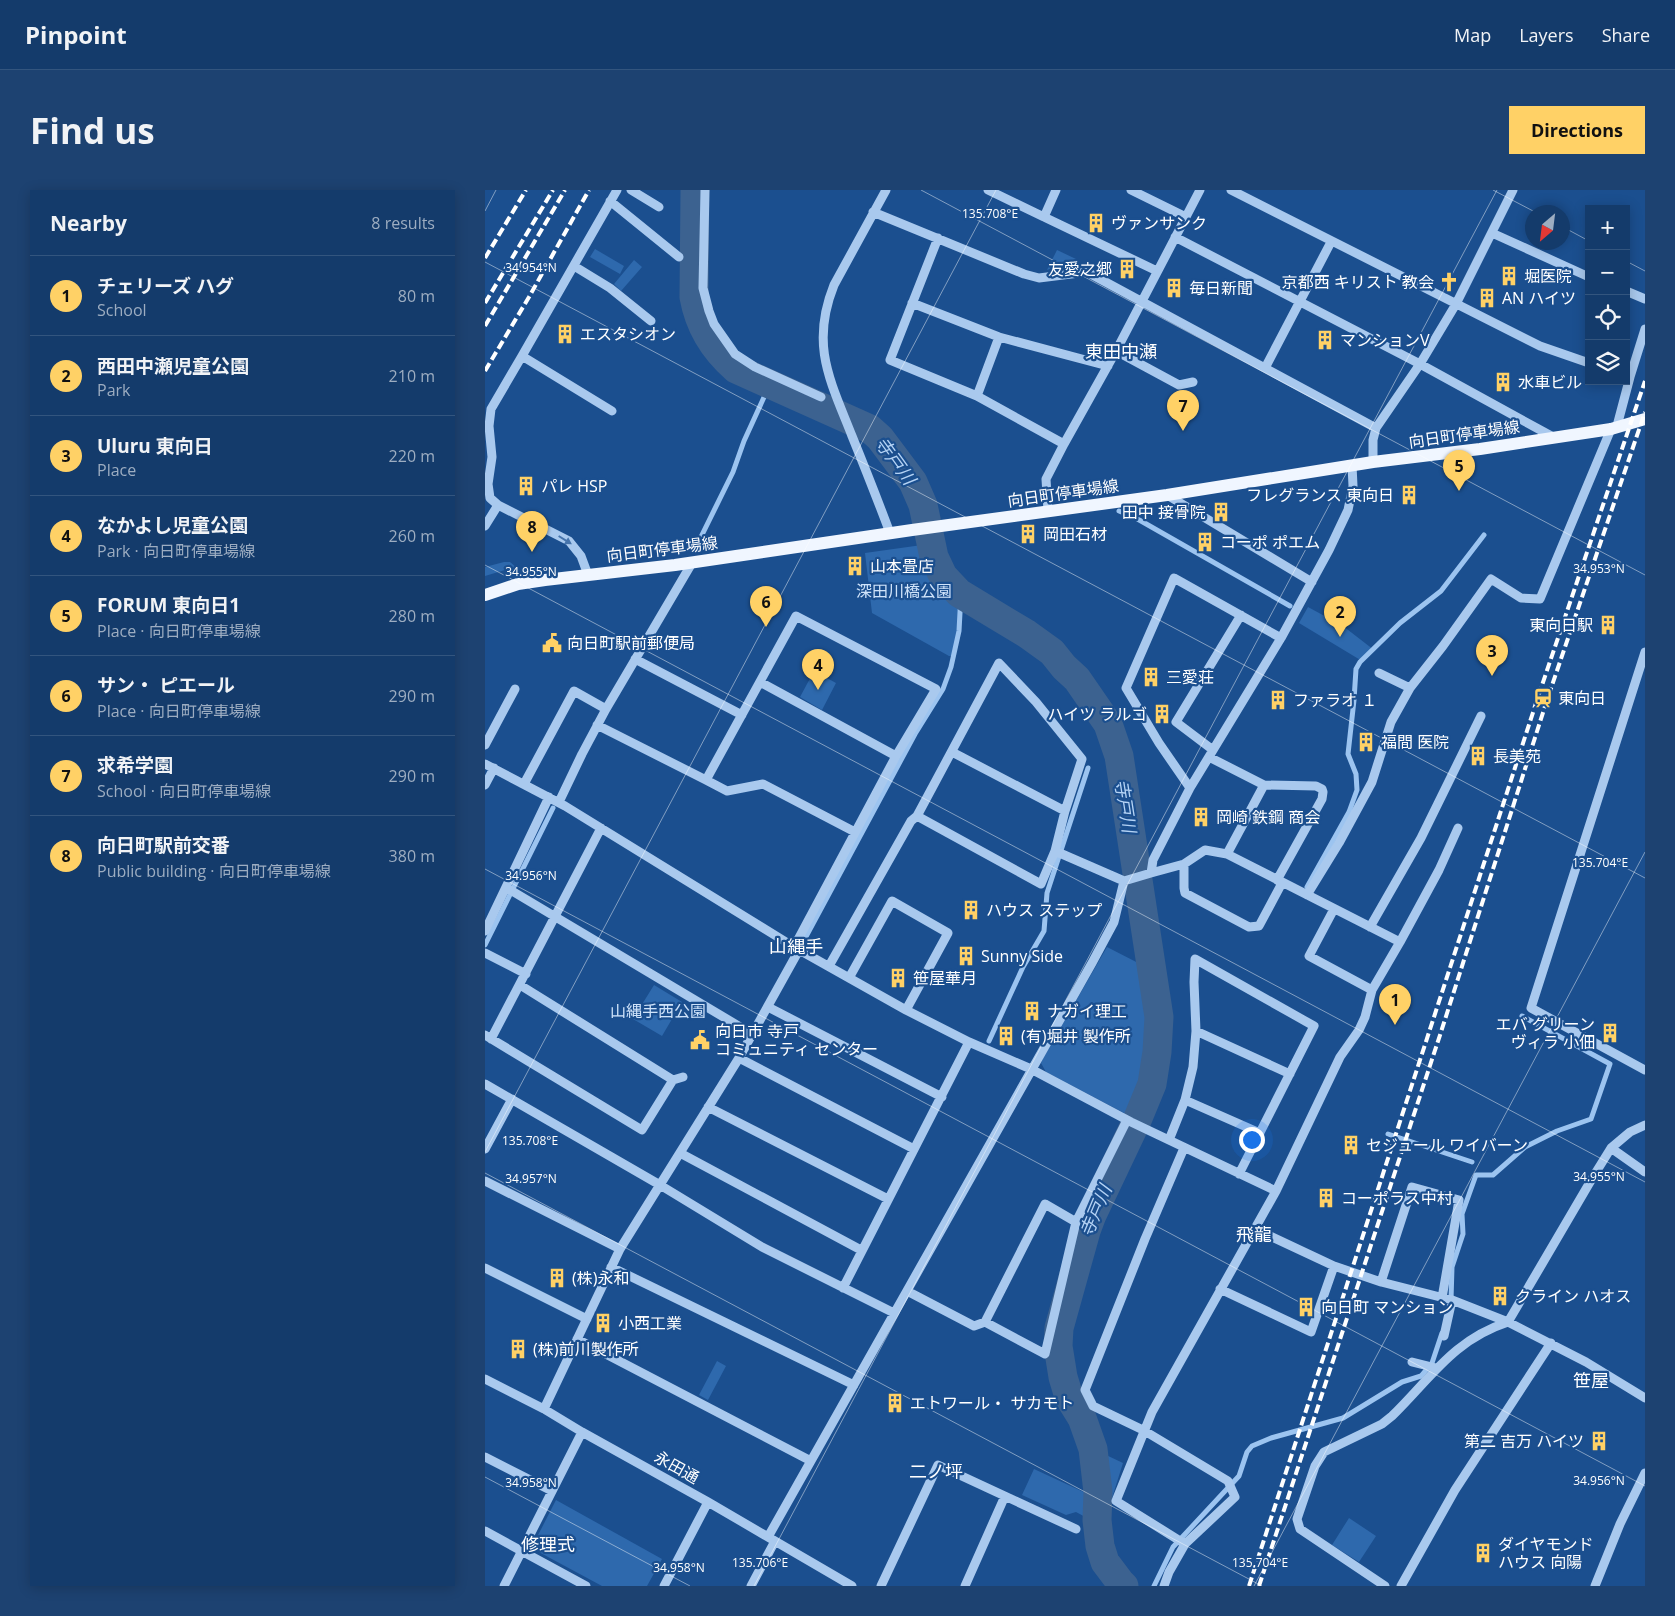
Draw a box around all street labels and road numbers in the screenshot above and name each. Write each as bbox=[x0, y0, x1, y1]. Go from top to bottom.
street label: 向日町停車場線 bbox=[1407, 415, 1521, 453]
street label: 向日町停車場線 bbox=[1006, 474, 1120, 512]
street label: 向日町停車場線 bbox=[605, 531, 719, 567]
street label: 永田通 bbox=[651, 1446, 703, 1488]

